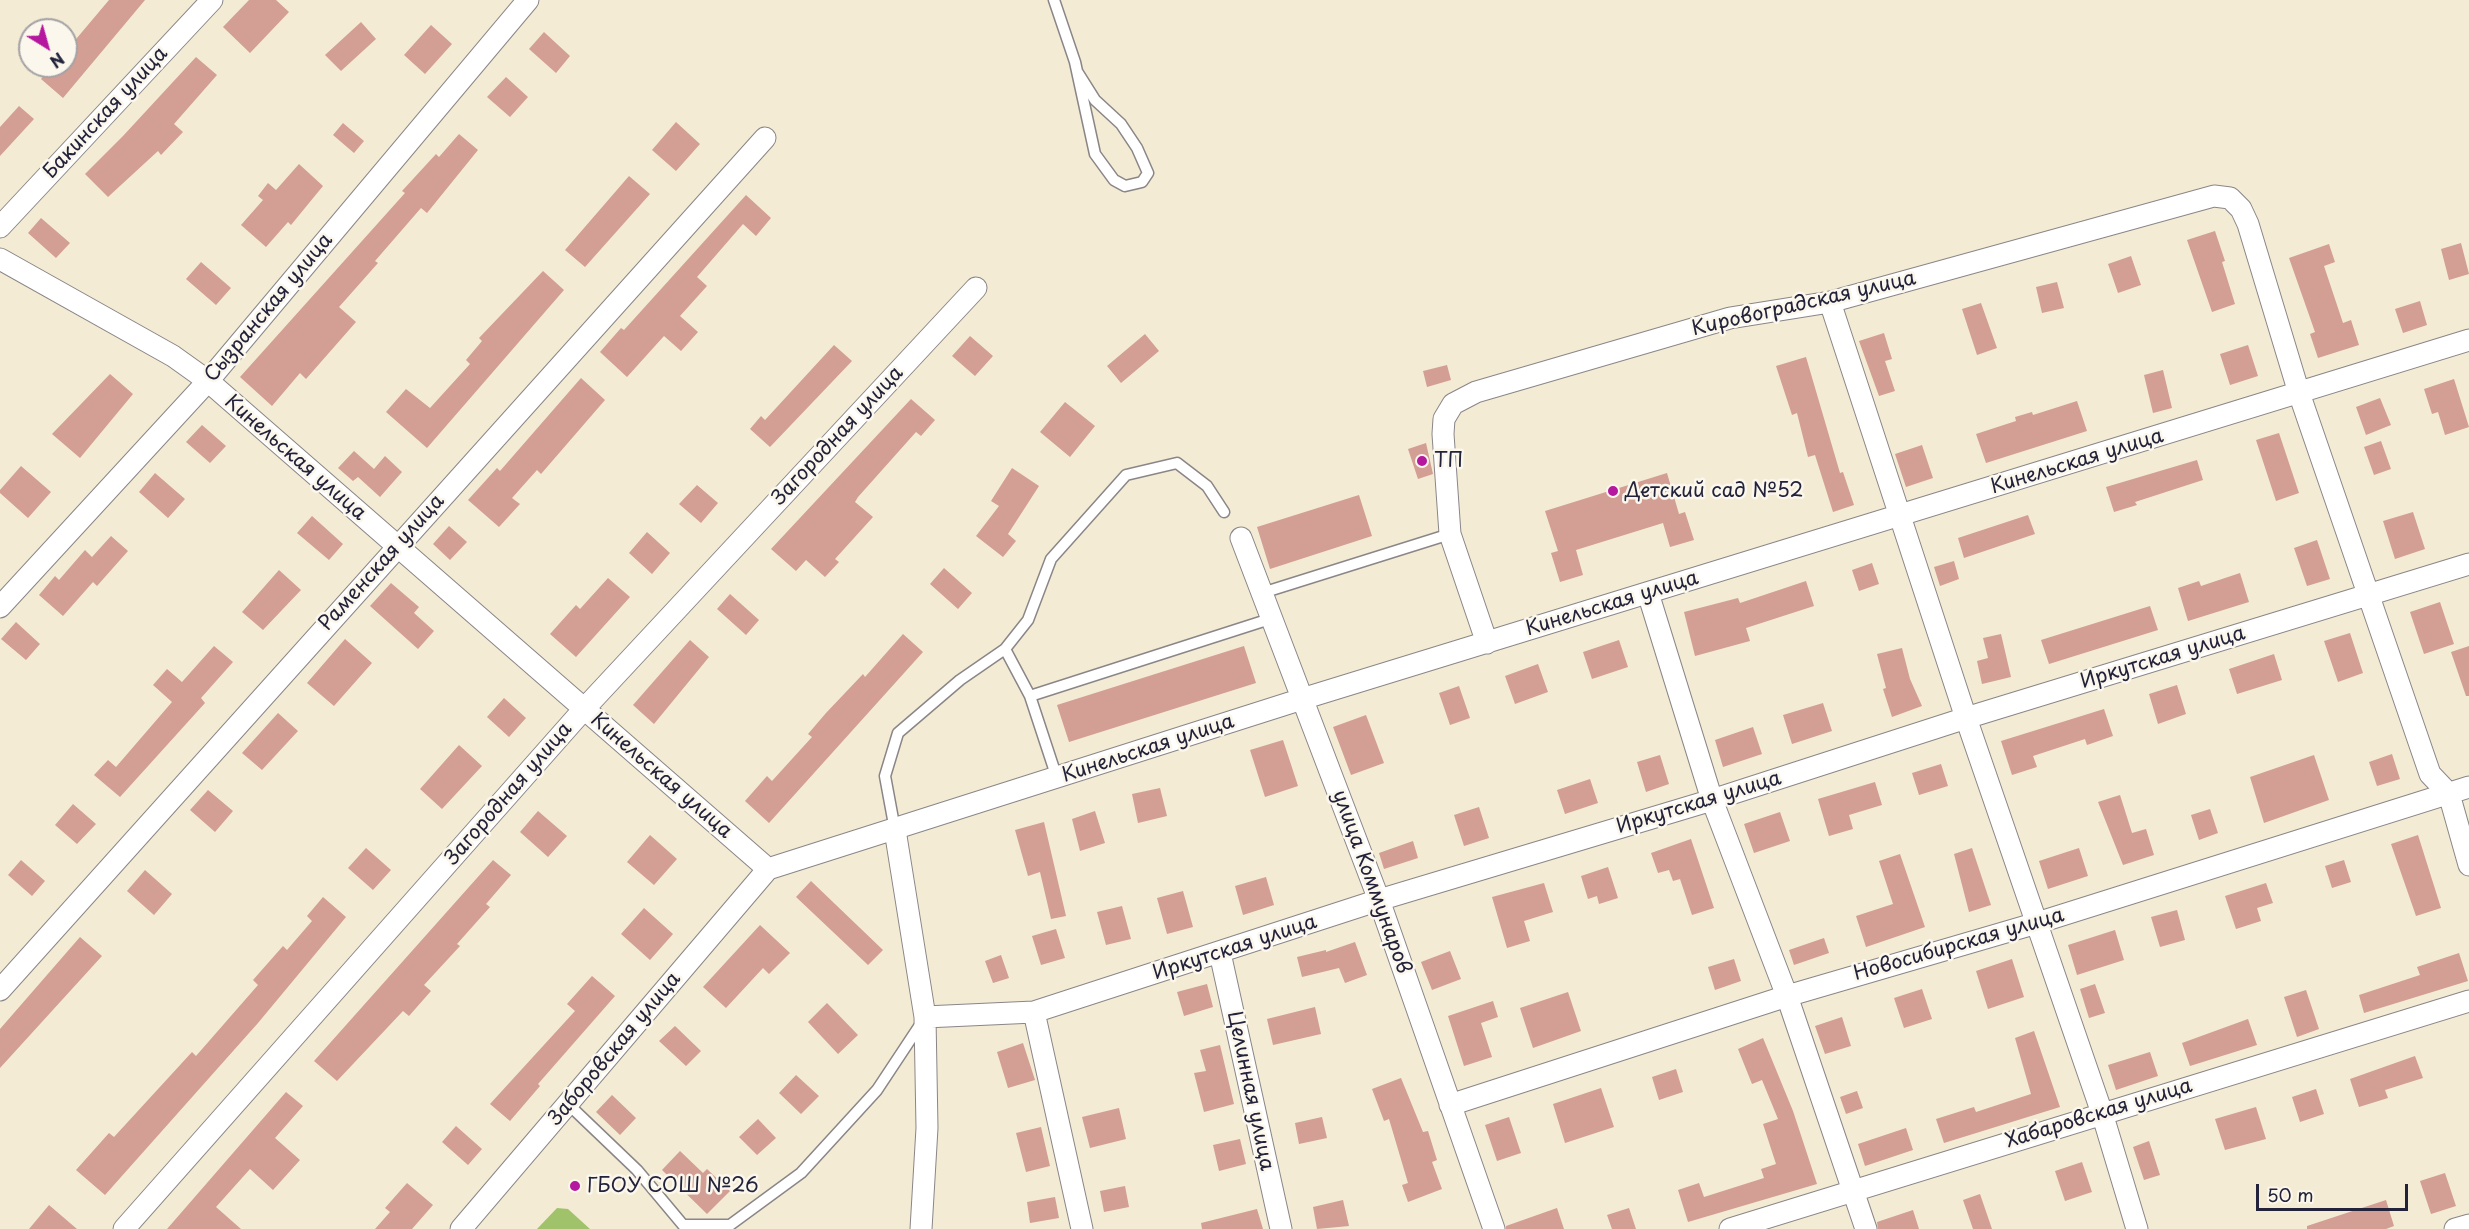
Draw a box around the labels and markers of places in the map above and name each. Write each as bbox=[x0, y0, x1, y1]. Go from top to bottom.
place label: ТП bbox=[1434, 449, 1463, 473]
marker: ТП bbox=[1415, 454, 1429, 468]
place label: Детский сад №52 bbox=[1625, 479, 1803, 503]
marker: Детский сад №52 bbox=[1606, 484, 1620, 498]
place label: ГБОУ СОШ №26 bbox=[587, 1174, 759, 1198]
marker: ГБОУ СОШ №26 bbox=[568, 1179, 582, 1193]

